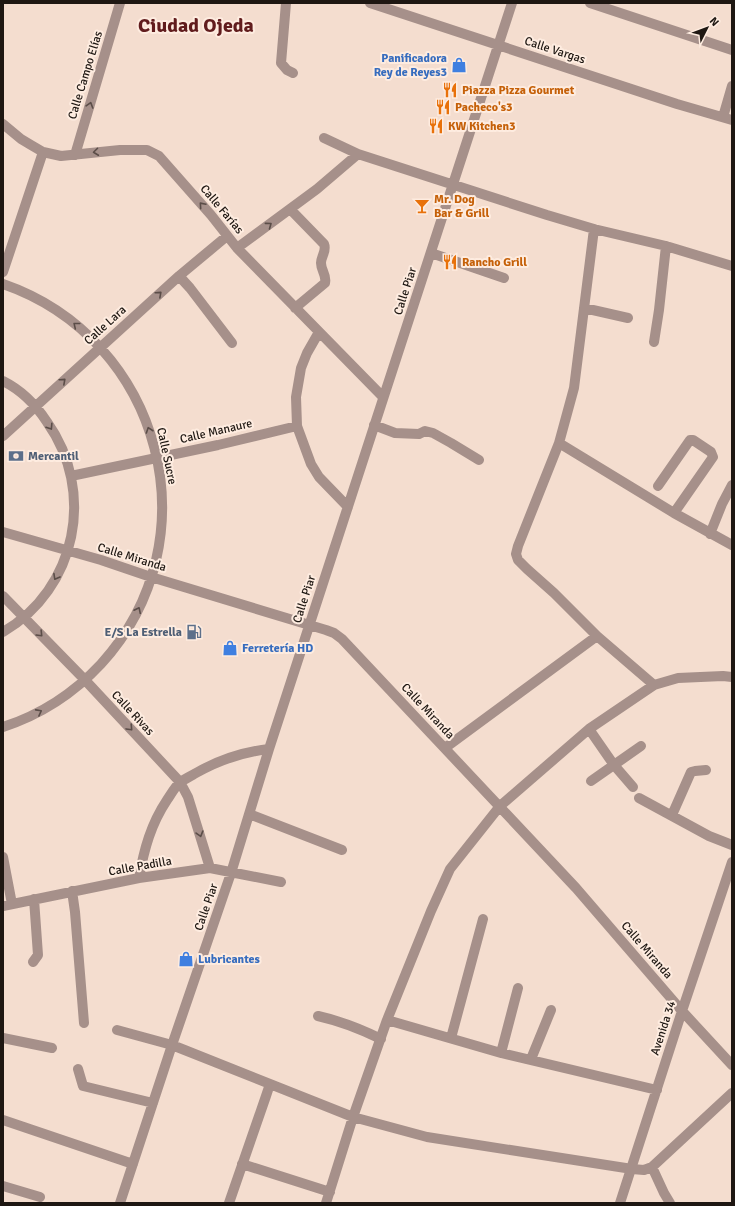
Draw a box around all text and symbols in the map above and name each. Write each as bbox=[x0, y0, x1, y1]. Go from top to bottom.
north arrow bbox=[687, 8, 727, 48]
district label: Ciudad Ojeda bbox=[138, 13, 254, 38]
text: N bbox=[707, 14, 721, 29]
street label: Calle Campo Elías bbox=[65, 29, 106, 121]
street label: Calle Vargas bbox=[522, 34, 587, 67]
place label: Panificadora Rey de Reyes3 bbox=[374, 51, 447, 80]
shop icon: Panificadora Rey de Reyes3 bbox=[450, 56, 468, 74]
restaurant icon: Piazza Pizza Gourmet bbox=[441, 81, 459, 99]
place label: Piazza Pizza Gourmet bbox=[462, 83, 575, 98]
restaurant icon: Pacheco's3 bbox=[434, 98, 452, 116]
place label: Pacheco's3 bbox=[455, 100, 513, 115]
one-way arrow bbox=[85, 101, 94, 108]
restaurant icon: KW Kitchen3 bbox=[427, 117, 445, 135]
place label: KW Kitchen3 bbox=[448, 119, 516, 134]
one-way arrow bbox=[93, 148, 99, 157]
street label: Calle Farías bbox=[197, 182, 247, 237]
place label: Mr. Dog Bar & Grill bbox=[434, 192, 490, 221]
bar icon: Mr. Dog Bar & Grill bbox=[413, 197, 431, 215]
one-way arrow bbox=[200, 203, 207, 210]
one-way arrow bbox=[264, 223, 271, 230]
restaurant icon: Rancho Grill bbox=[441, 253, 459, 271]
place label: Rancho Grill bbox=[462, 255, 527, 270]
street label: Calle Piar bbox=[391, 265, 420, 317]
one-way arrow bbox=[154, 291, 162, 299]
street label: Calle Lara bbox=[81, 303, 129, 348]
one-way arrow bbox=[73, 322, 80, 329]
one-way arrow bbox=[58, 379, 66, 386]
street label: Calle Manaure bbox=[178, 416, 254, 447]
one-way arrow bbox=[46, 423, 53, 430]
one-way arrow bbox=[145, 426, 154, 433]
street label: Calle Sucre bbox=[153, 426, 180, 486]
bank icon: Mercantil bbox=[7, 447, 25, 465]
place label: Mercantil bbox=[28, 449, 79, 464]
street label: Calle Miranda bbox=[96, 540, 168, 575]
one-way arrow bbox=[53, 573, 61, 580]
street label: Calle Piar bbox=[290, 573, 319, 625]
one-way arrow bbox=[133, 607, 140, 615]
fuel station icon: E/S La Estrella bbox=[185, 623, 203, 641]
place label: E/S La Estrella bbox=[105, 625, 182, 640]
one-way arrow bbox=[35, 629, 43, 637]
shop icon: Ferretería HD bbox=[221, 639, 239, 657]
place label: Ferretería HD bbox=[242, 641, 313, 656]
street label: Calle Miranda bbox=[398, 680, 457, 742]
street label: Calle Rivas bbox=[108, 688, 157, 739]
one-way arrow bbox=[35, 709, 42, 717]
one-way arrow bbox=[125, 723, 132, 731]
one-way arrow bbox=[195, 830, 204, 837]
street label: Calle Padilla bbox=[107, 854, 173, 879]
street label: Calle Piar bbox=[191, 881, 222, 933]
street label: Calle Miranda bbox=[618, 919, 676, 982]
shop icon: Lubricantes bbox=[177, 950, 195, 968]
place label: Lubricantes bbox=[198, 952, 261, 967]
street label: Avenida 34 bbox=[648, 999, 679, 1057]

